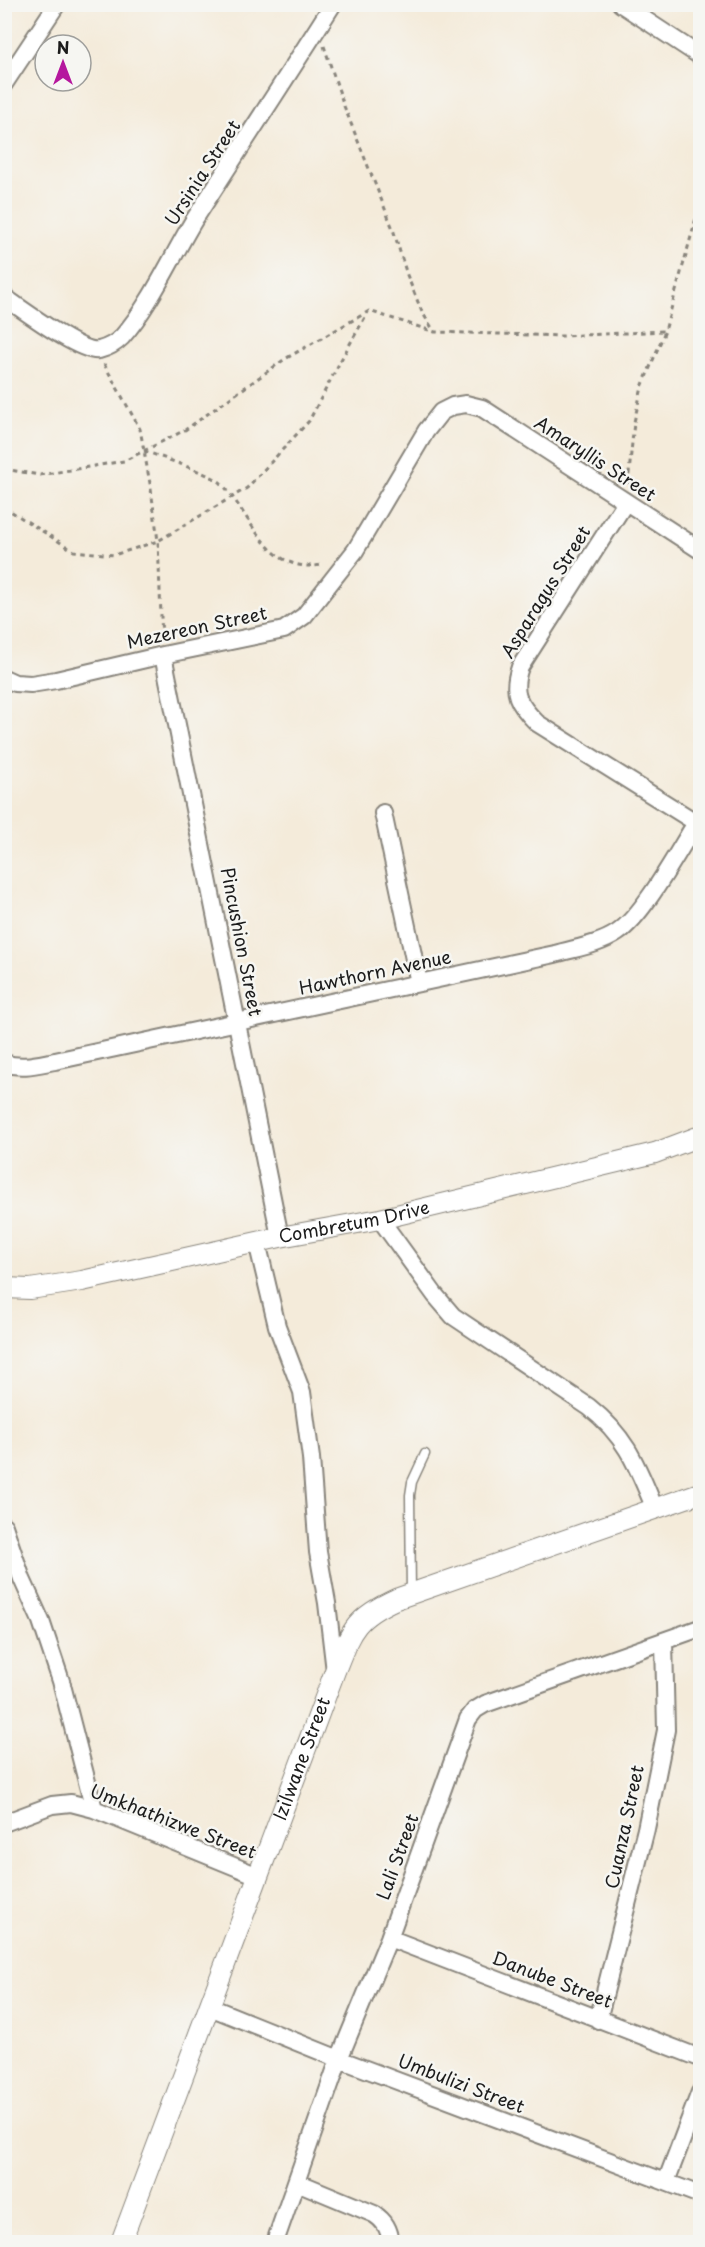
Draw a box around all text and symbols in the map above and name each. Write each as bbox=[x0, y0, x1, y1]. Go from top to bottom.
north arrow bbox=[33, 33, 93, 93]
text: N bbox=[57, 35, 69, 59]
street label: Ursinia Street bbox=[157, 114, 246, 231]
street label: Amaryllis Street bbox=[530, 408, 662, 507]
street label: Asparagus Street bbox=[493, 520, 596, 663]
street label: Mezereon Street bbox=[124, 599, 269, 655]
street label: Pincushion Street bbox=[215, 865, 270, 1018]
street label: Hawthorn Avenue bbox=[296, 942, 453, 1001]
street label: Combretum Drive bbox=[276, 1193, 432, 1249]
street label: Izilwane Street bbox=[265, 1693, 336, 1824]
street label: Cuanza Street bbox=[597, 1762, 650, 1891]
street label: Umkhathizwe Street bbox=[86, 1776, 261, 1865]
street label: Lali Street bbox=[369, 1810, 425, 1903]
street label: Danube Street bbox=[489, 1943, 617, 2014]
street label: Umbulizi Street bbox=[394, 2046, 529, 2119]

